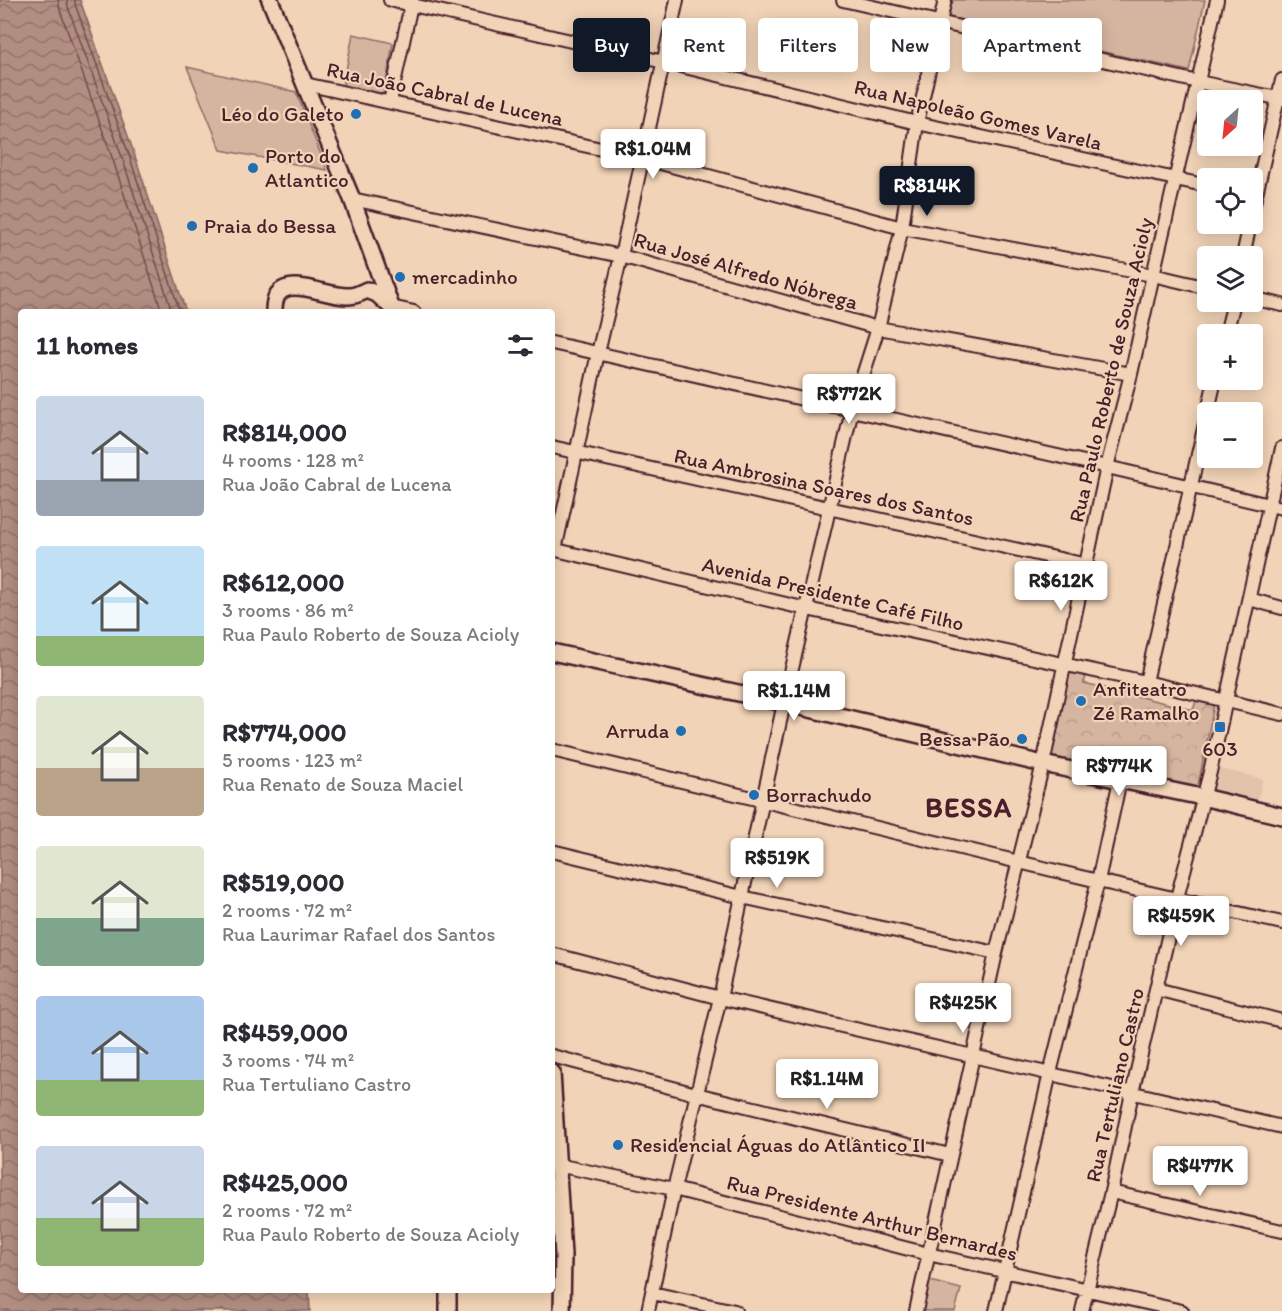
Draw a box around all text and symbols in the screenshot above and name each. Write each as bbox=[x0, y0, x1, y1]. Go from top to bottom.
chip: Buy bbox=[573, 18, 650, 72]
chip: Rent bbox=[662, 18, 746, 72]
chip: Filters bbox=[758, 18, 858, 72]
chip: New bbox=[870, 18, 950, 72]
chip: Apartment bbox=[962, 18, 1102, 72]
street label: Rua João Cabral de Lucena bbox=[325, 56, 566, 131]
street label: Rua Napoleão Gomes Varela bbox=[852, 74, 1104, 155]
north arrow bbox=[1197, 90, 1263, 156]
map controls bbox=[1197, 90, 1263, 468]
place label: Léo do Galeto bbox=[221, 101, 344, 126]
marker: Léo do Galeto bbox=[349, 107, 363, 121]
pin: R$1.04M bbox=[598, 129, 708, 180]
text: R$1.04M bbox=[615, 136, 691, 160]
place label: Porto do Atlantico bbox=[265, 143, 349, 192]
marker: Porto do Atlantico bbox=[246, 161, 260, 175]
pin: R$814K bbox=[878, 166, 976, 217]
button: locate bbox=[1197, 168, 1263, 234]
text: R$814K bbox=[894, 173, 961, 197]
place label: Praia do Bessa bbox=[204, 213, 336, 238]
street label: Rua Paulo Roberto de Souza Acioly bbox=[1063, 215, 1158, 525]
marker: Praia do Bessa bbox=[185, 219, 199, 233]
street label: Rua José Alfredo Nóbrega bbox=[631, 227, 861, 315]
button: layers bbox=[1197, 246, 1263, 312]
place label: mercadinho bbox=[412, 264, 518, 289]
marker: mercadinho bbox=[393, 270, 407, 284]
button: + bbox=[1197, 324, 1263, 390]
text: 11 homes bbox=[36, 329, 138, 361]
icon: filters bbox=[504, 329, 537, 362]
pin: R$772K bbox=[800, 374, 898, 425]
text: R$772K bbox=[816, 381, 882, 405]
button: − bbox=[1197, 402, 1263, 468]
text: R$814,000 bbox=[222, 416, 347, 448]
icon: home bbox=[84, 420, 156, 492]
street label: Rua Ambrosina Soares dos Santos bbox=[672, 442, 976, 531]
text: 4 rooms · 128 m² bbox=[222, 448, 364, 472]
text: Rua João Cabral de Lucena bbox=[222, 472, 452, 496]
street label: Avenida Presidente Café Filho bbox=[700, 551, 966, 636]
pin: R$612K bbox=[1012, 561, 1110, 612]
text: R$612,000 bbox=[222, 566, 345, 598]
text: R$612K bbox=[1028, 568, 1094, 592]
icon: home bbox=[84, 570, 156, 642]
text: 3 rooms · 86 m² bbox=[222, 598, 354, 622]
text: Rua Paulo Roberto de Souza Acioly bbox=[222, 622, 519, 646]
pin: R$1.14M bbox=[739, 671, 849, 722]
place label: Anfiteatro Zé Ramalho bbox=[1093, 676, 1199, 725]
text: R$1.14M bbox=[757, 678, 831, 702]
marker: Anfiteatro Zé Ramalho bbox=[1074, 694, 1088, 708]
text: R$774,000 bbox=[222, 716, 347, 748]
place label: Arruda bbox=[606, 718, 669, 743]
icon: home bbox=[84, 720, 156, 792]
marker: 603 bbox=[1213, 720, 1227, 734]
marker: Arruda bbox=[674, 724, 688, 738]
place label: Bessa Pão bbox=[919, 726, 1010, 751]
marker: Bessa Pão bbox=[1015, 732, 1029, 746]
place label: 603 bbox=[1202, 736, 1238, 761]
pin: R$774K bbox=[1070, 746, 1168, 797]
text: 5 rooms · 123 m² bbox=[222, 748, 363, 772]
text: R$774K bbox=[1086, 753, 1152, 777]
text: Rua Renato de Souza Maciel bbox=[222, 772, 463, 796]
place label: Borrachudo bbox=[766, 782, 872, 807]
marker: Borrachudo bbox=[747, 788, 761, 802]
district label: BESSA bbox=[925, 791, 1013, 824]
pin: R$519K bbox=[728, 838, 826, 889]
text: R$519K bbox=[745, 845, 809, 869]
text: R$519,000 bbox=[222, 866, 344, 898]
icon: home bbox=[84, 870, 156, 942]
pin: R$459K bbox=[1132, 896, 1230, 947]
text: 2 rooms · 72 m² bbox=[222, 898, 352, 922]
text: R$459K bbox=[1147, 903, 1215, 927]
text: Rua Laurimar Rafael dos Santos bbox=[222, 922, 495, 946]
pin: R$425K bbox=[914, 983, 1012, 1034]
street label: Rua Tertuliano Castro bbox=[1080, 985, 1149, 1184]
text: R$425K bbox=[929, 990, 997, 1014]
text: R$459,000 bbox=[222, 1016, 348, 1048]
icon: home bbox=[84, 1020, 156, 1092]
text: 3 rooms · 74 m² bbox=[222, 1048, 354, 1072]
pin: R$1.14M bbox=[772, 1059, 882, 1110]
text: R$1.14M bbox=[790, 1066, 864, 1090]
text: Rua Tertuliano Castro bbox=[222, 1072, 411, 1096]
place label: Residencial Águas do Atlântico II bbox=[630, 1132, 926, 1157]
marker: Residencial Águas do Atlântico II bbox=[611, 1138, 625, 1152]
pin: R$477K bbox=[1151, 1146, 1249, 1197]
text: R$477K bbox=[1167, 1153, 1233, 1177]
text: R$425,000 bbox=[222, 1166, 348, 1198]
street label: Rua Presidente Arthur Bernardes bbox=[724, 1169, 1020, 1266]
icon: home bbox=[84, 1170, 156, 1242]
text: 2 rooms · 72 m² bbox=[222, 1198, 352, 1222]
text: Rua Paulo Roberto de Souza Acioly bbox=[222, 1222, 519, 1246]

